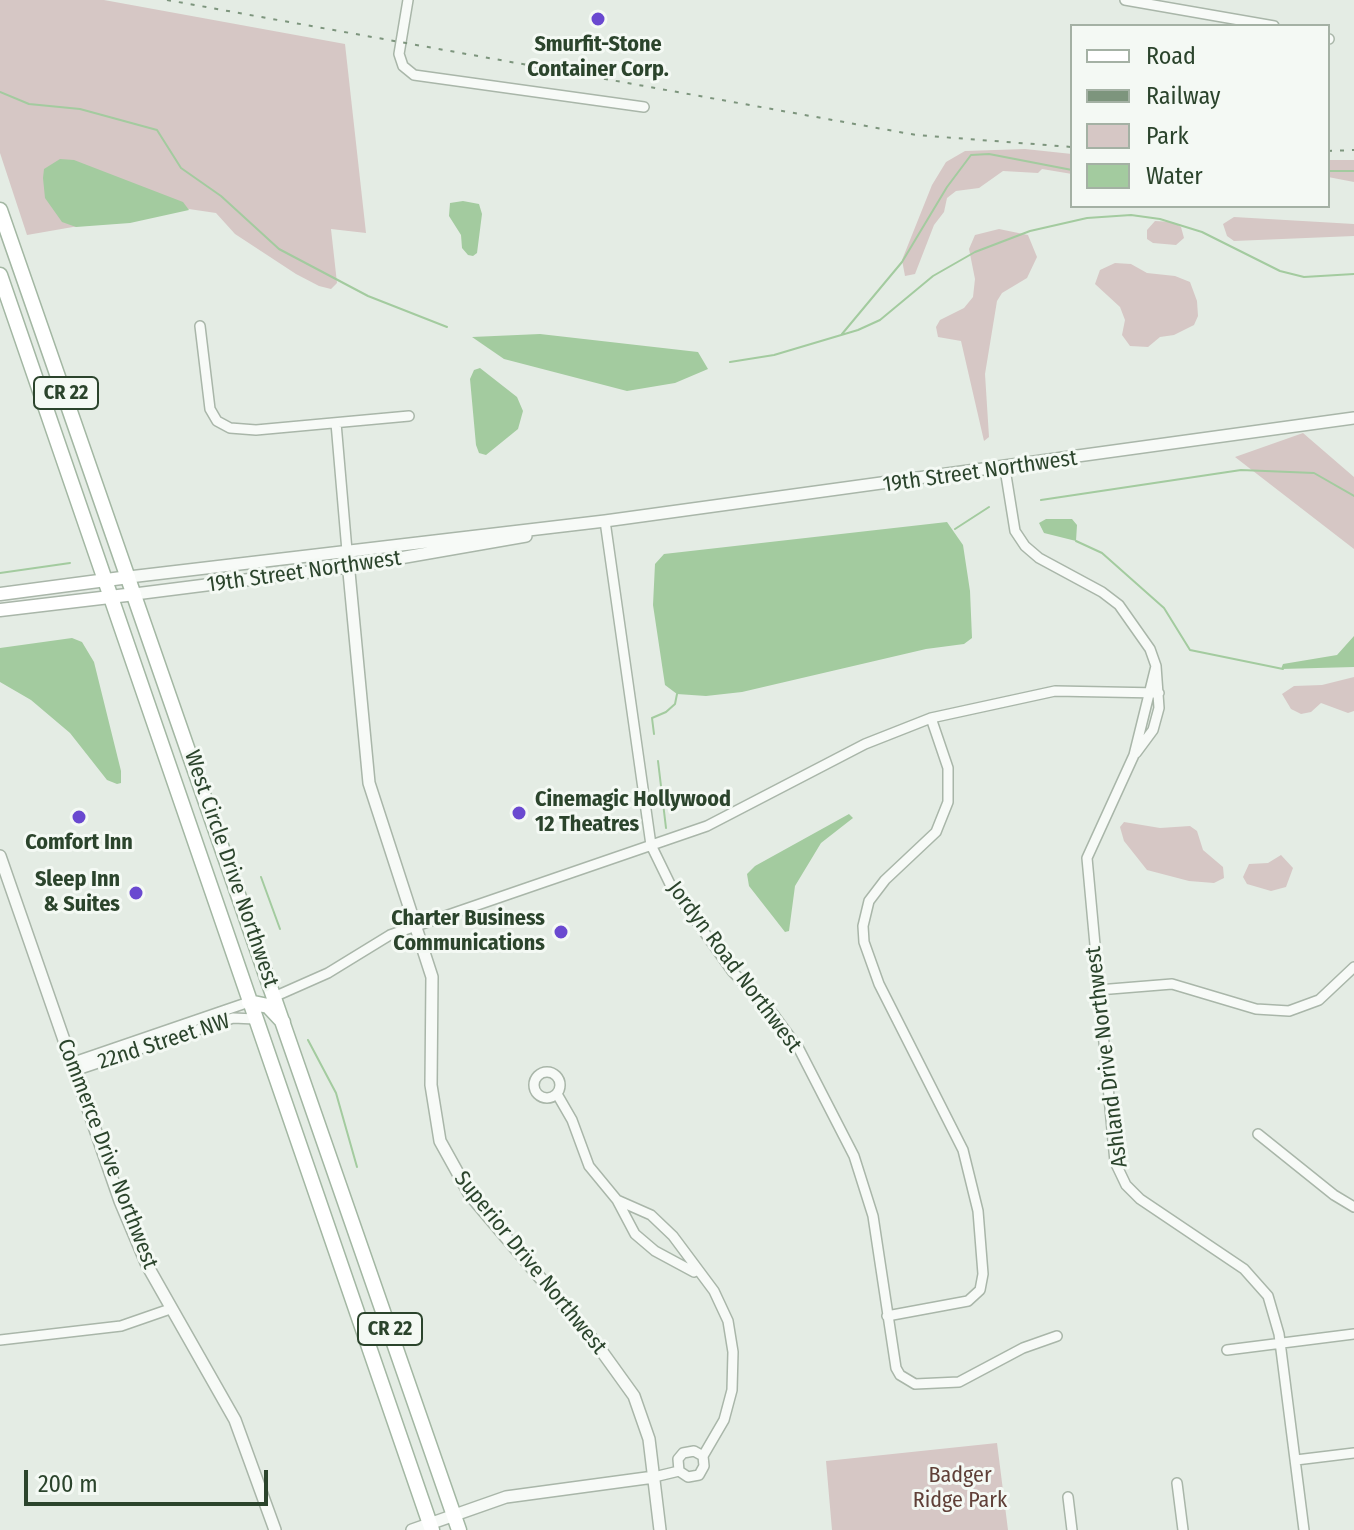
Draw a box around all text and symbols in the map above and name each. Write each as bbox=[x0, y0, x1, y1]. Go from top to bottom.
marker: Smurfit-Stone Container Corp. bbox=[589, 10, 607, 28]
legend bbox=[1070, 24, 1330, 208]
place label: Smurfit-Stone Container Corp. bbox=[527, 32, 669, 84]
text: Road bbox=[1146, 42, 1196, 70]
text: Railway bbox=[1146, 82, 1221, 110]
text: Park bbox=[1146, 122, 1189, 150]
text: Water bbox=[1146, 162, 1203, 190]
road number: CR 22 bbox=[34, 377, 98, 409]
street label: 19th Street Northwest bbox=[881, 445, 1079, 499]
street label: 19th Street Northwest bbox=[205, 545, 403, 599]
street label: West Circle Drive Northwest bbox=[178, 747, 284, 991]
place label: Cinemagic Hollywood 12 Theatres bbox=[535, 787, 731, 838]
marker: Cinemagic Hollywood 12 Theatres bbox=[510, 804, 528, 822]
marker: Comfort Inn bbox=[70, 808, 88, 826]
place label: Comfort Inn bbox=[25, 830, 133, 856]
place label: Sleep Inn & Suites bbox=[35, 867, 120, 918]
street label: Jordyn Road Northwest bbox=[661, 876, 807, 1058]
marker: Sleep Inn & Suites bbox=[127, 884, 145, 902]
place label: Charter Business Communications bbox=[391, 906, 545, 958]
marker: Charter Business Communications bbox=[552, 923, 570, 941]
street label: Ashland Drive Northwest bbox=[1080, 945, 1134, 1169]
street label: 22nd Street NW bbox=[95, 1008, 233, 1076]
street label: Commerce Drive Northwest bbox=[51, 1035, 163, 1273]
street label: Superior Drive Northwest bbox=[448, 1166, 612, 1360]
road number: CR 22 bbox=[358, 1313, 422, 1345]
scale bar bbox=[28, 1454, 272, 1504]
park label: Badger Ridge Park bbox=[913, 1463, 1007, 1514]
text: 200 m bbox=[38, 1470, 98, 1498]

